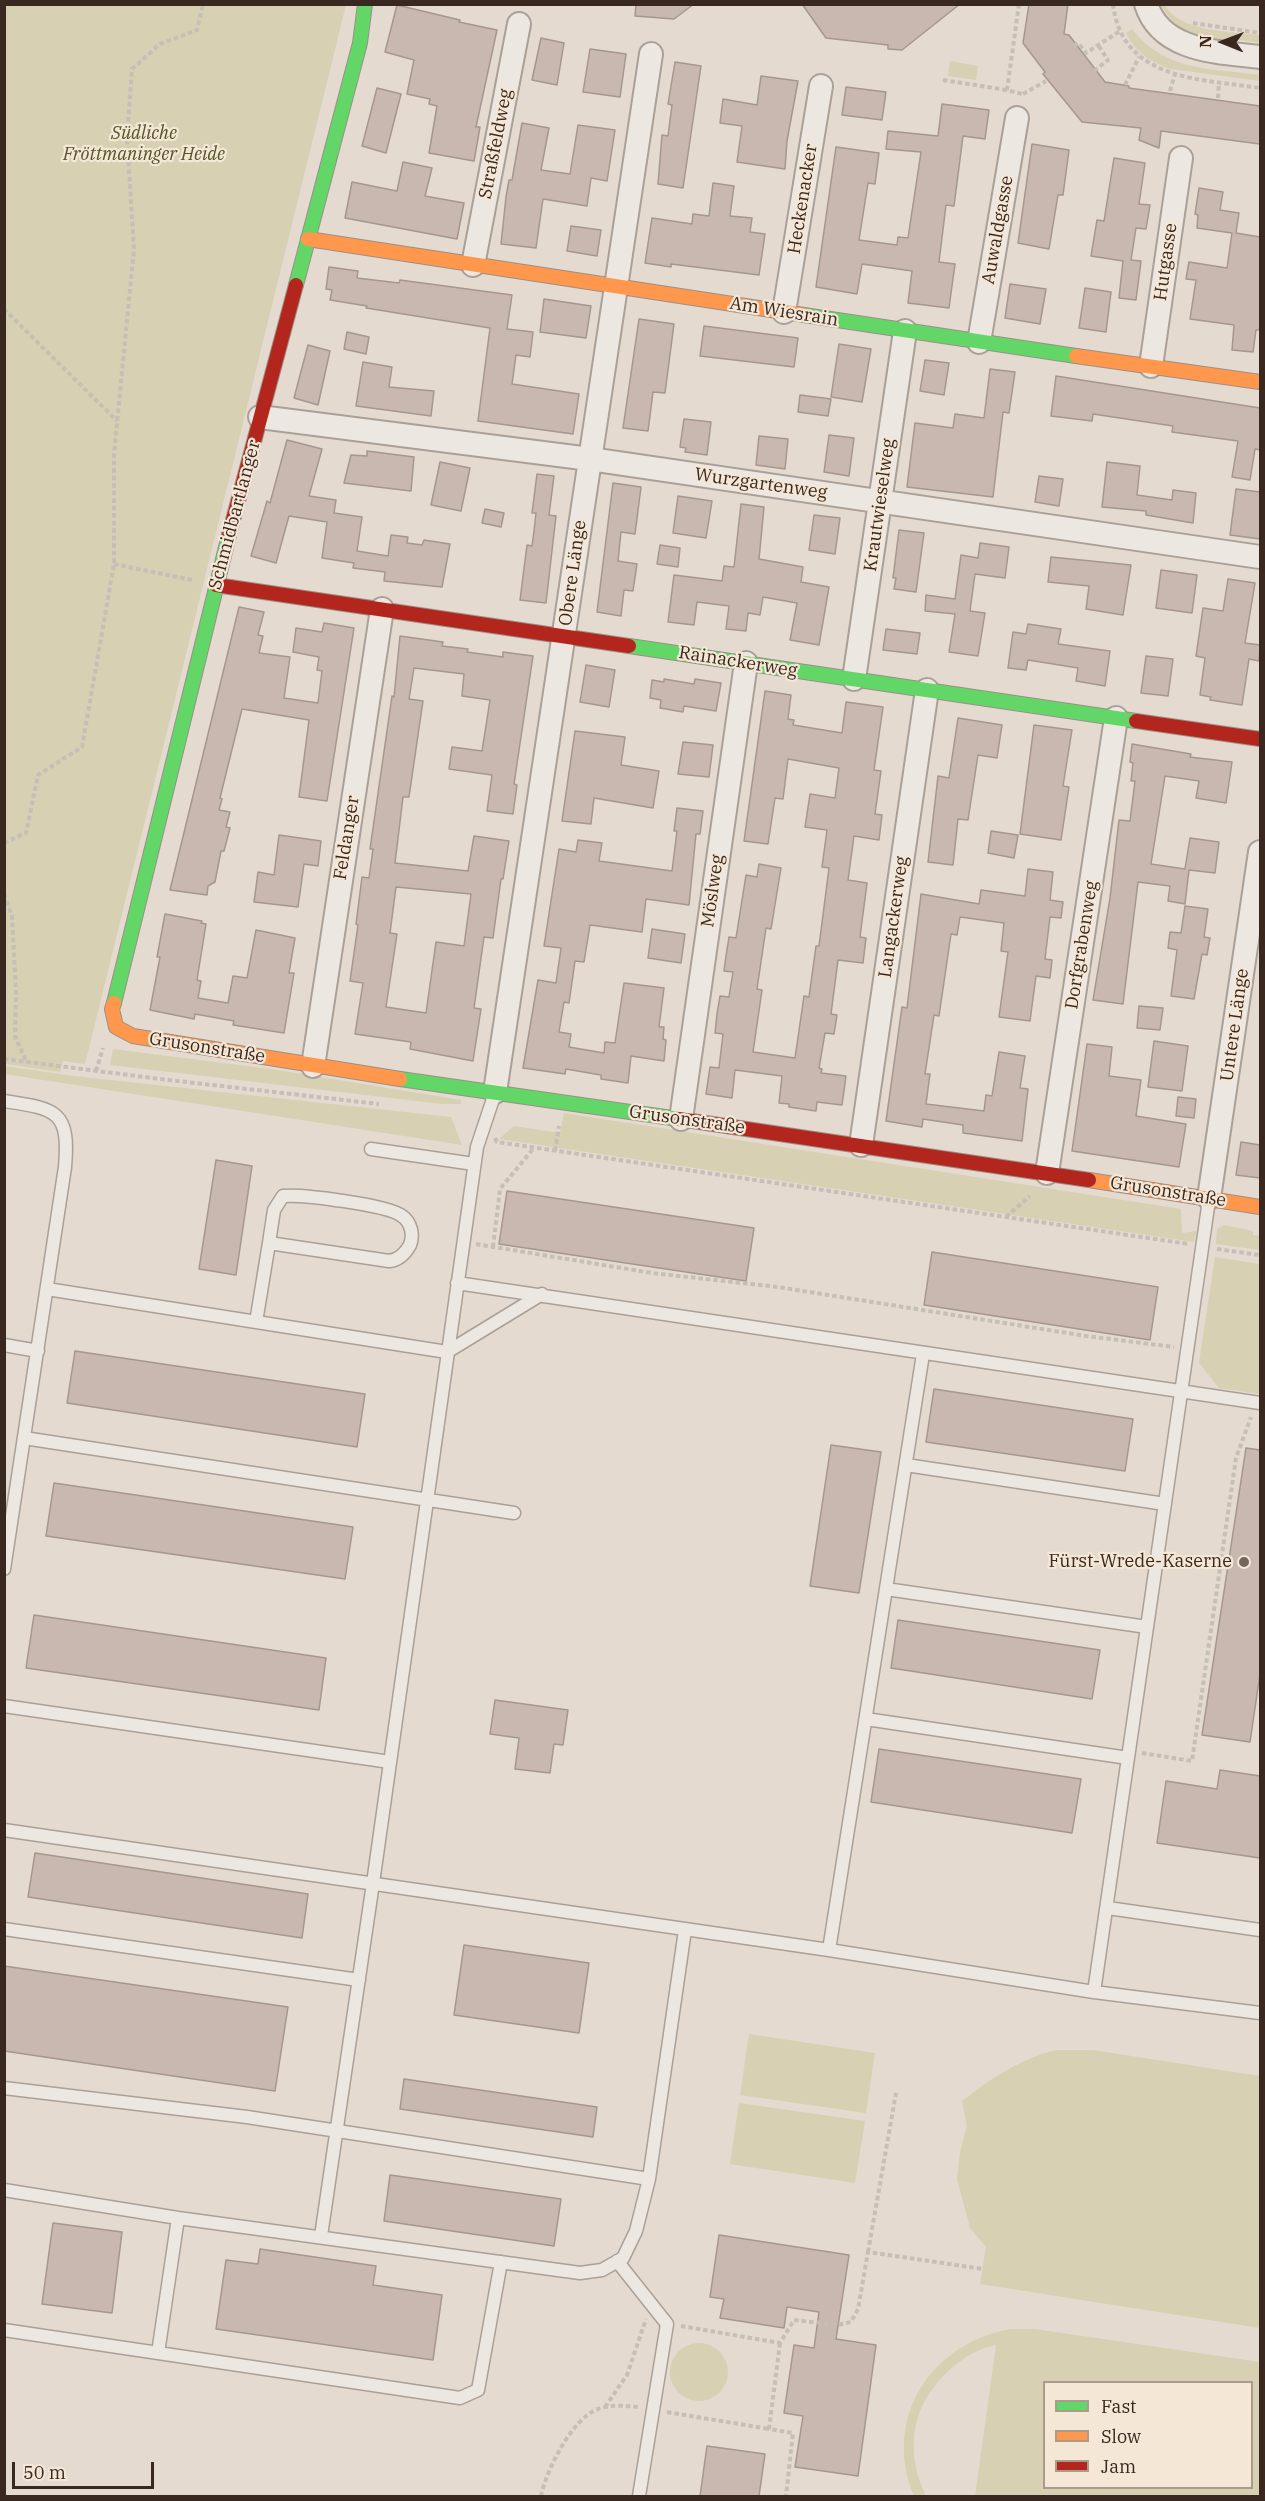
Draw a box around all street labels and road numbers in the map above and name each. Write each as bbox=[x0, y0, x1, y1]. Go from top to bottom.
street label: Straßfeldweg bbox=[475, 87, 517, 201]
street label: Heckenacker bbox=[784, 142, 822, 256]
street label: Auwaldgasse bbox=[978, 174, 1018, 286]
street label: Hutgasse bbox=[1150, 222, 1182, 302]
street label: Am Wiesrain bbox=[728, 293, 840, 331]
street label: Krautwieselweg bbox=[860, 437, 900, 573]
street label: Schmidbartlanger bbox=[205, 438, 265, 592]
street label: Wurzgartenweg bbox=[693, 464, 829, 504]
street label: Obere Länge bbox=[555, 519, 591, 627]
street label: Rainackerweg bbox=[677, 642, 799, 682]
street label: Feldanger bbox=[330, 794, 364, 882]
street label: Möslweg bbox=[697, 853, 729, 929]
street label: Langackerweg bbox=[875, 855, 913, 979]
street label: Dorfgrabenweg bbox=[1061, 879, 1103, 1011]
street label: Untere Länge bbox=[1216, 967, 1254, 1083]
street label: Grusonstraße bbox=[148, 1028, 266, 1068]
street label: Grusonstraße bbox=[628, 1101, 746, 1139]
street label: Grusonstraße bbox=[1109, 1172, 1227, 1212]

